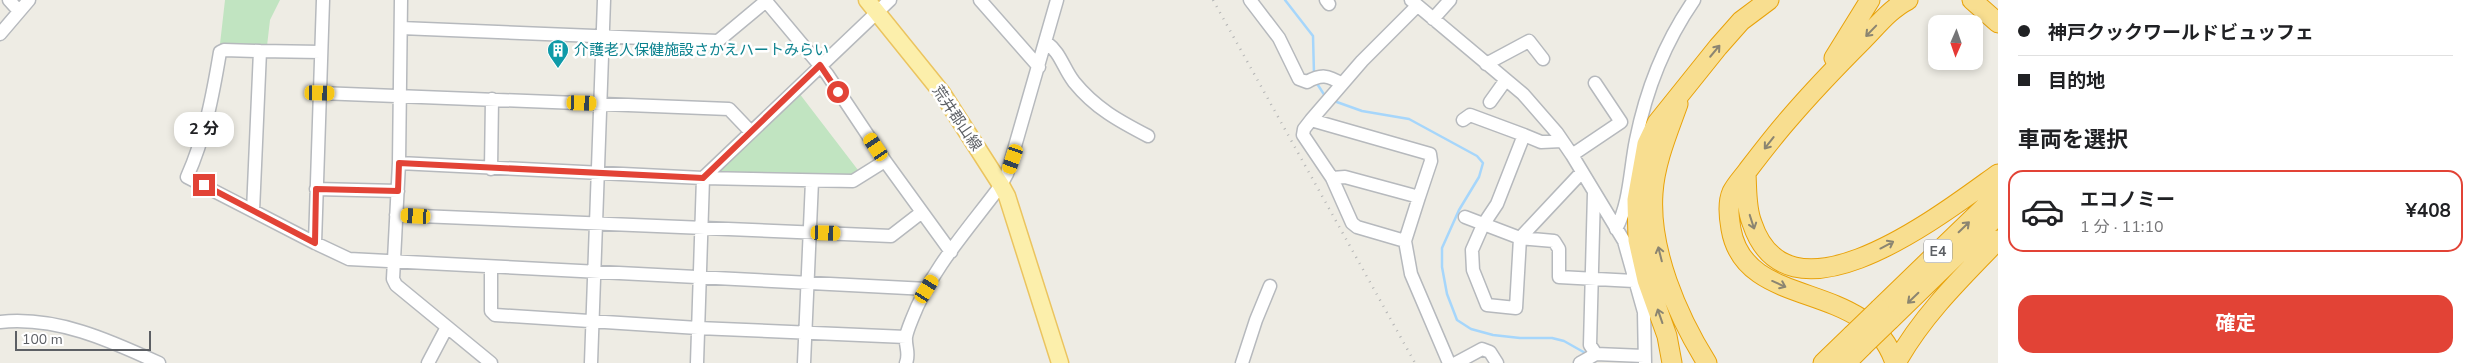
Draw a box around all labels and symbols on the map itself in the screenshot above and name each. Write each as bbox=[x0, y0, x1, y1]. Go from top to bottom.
north arrow bbox=[1928, 15, 1982, 70]
one-way arrow bbox=[1865, 25, 1877, 38]
building icon: 介護老人保健施設さかえハートみらい bbox=[546, 38, 570, 69]
place label: 介護老人保健施設さかえハートみらい bbox=[574, 40, 829, 60]
one-way arrow bbox=[1709, 45, 1720, 58]
route start bbox=[827, 81, 849, 103]
street label: 荒井郡山線 bbox=[928, 81, 986, 155]
car bbox=[304, 85, 335, 101]
car bbox=[566, 95, 597, 111]
callout: 2 分 bbox=[174, 112, 234, 148]
car bbox=[861, 130, 890, 164]
one-way arrow bbox=[1763, 136, 1774, 149]
car bbox=[1001, 142, 1024, 176]
route end bbox=[193, 174, 215, 196]
car bbox=[400, 208, 431, 224]
one-way arrow bbox=[1748, 214, 1757, 229]
one-way arrow bbox=[1958, 221, 1970, 233]
car bbox=[810, 225, 841, 241]
one-way arrow bbox=[1879, 240, 1894, 249]
road number: E4 bbox=[1924, 240, 1952, 262]
one-way arrow bbox=[1655, 247, 1664, 263]
car bbox=[912, 272, 941, 306]
one-way arrow bbox=[1771, 280, 1786, 290]
one-way arrow bbox=[1906, 292, 1919, 304]
one-way arrow bbox=[1655, 309, 1664, 324]
scale bar bbox=[15, 328, 151, 351]

